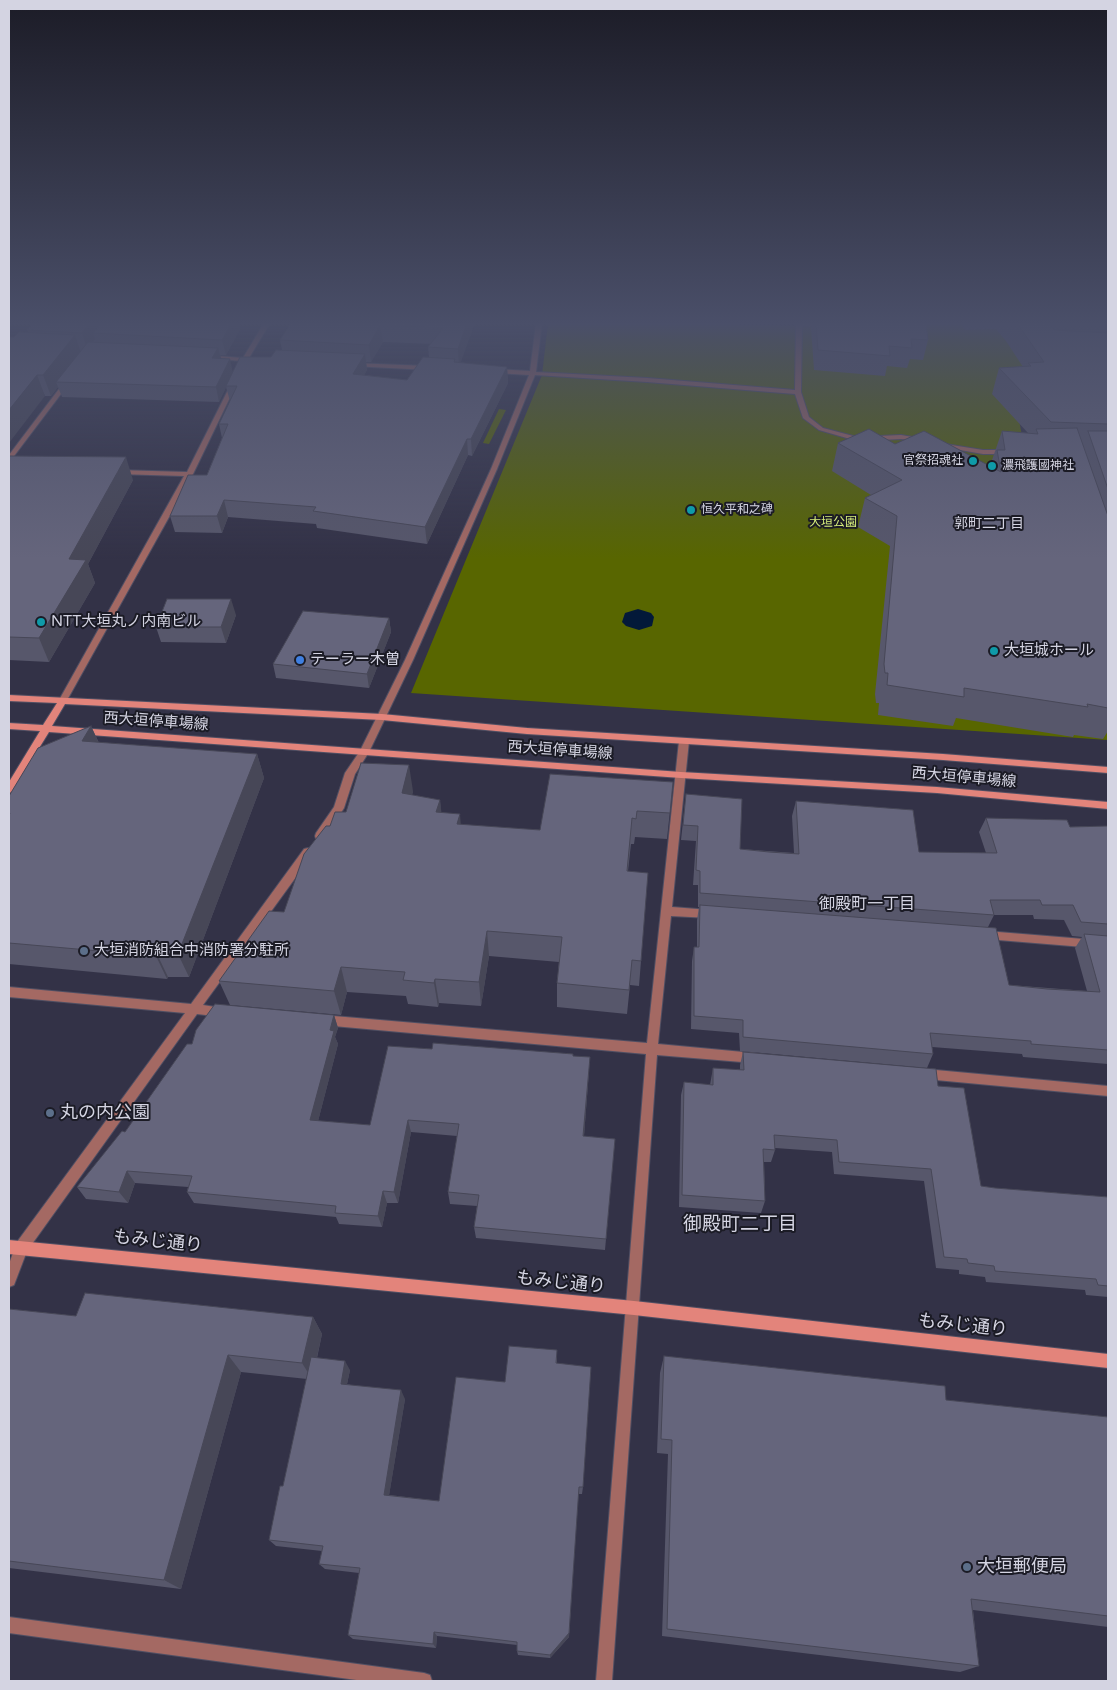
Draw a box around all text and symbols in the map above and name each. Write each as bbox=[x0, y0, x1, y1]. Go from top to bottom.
place label: 官祭招魂社 bbox=[903, 454, 963, 468]
marker: 官祭招魂社 bbox=[967, 455, 979, 467]
place label: 濃飛護國神社 bbox=[1002, 459, 1074, 473]
marker: 濃飛護國神社 bbox=[986, 460, 998, 472]
place label: 恒久平和之碑 bbox=[701, 503, 773, 517]
marker: 恒久平和之碑 bbox=[685, 504, 697, 516]
park label: 大垣公園 bbox=[809, 516, 857, 530]
district label: 郭町二丁目 bbox=[954, 516, 1024, 532]
place label: NTT大垣丸ノ内南ビル bbox=[51, 613, 201, 631]
marker: NTT大垣丸ノ内南ビル bbox=[35, 616, 47, 628]
place label: 大垣城ホール bbox=[1004, 642, 1094, 660]
marker: 大垣城ホール bbox=[988, 645, 1000, 657]
place label: テーラー木曽 bbox=[310, 651, 400, 669]
marker: テーラー木曽 bbox=[294, 654, 306, 666]
street label: 西大垣停車場線 bbox=[103, 709, 209, 735]
street label: 西大垣停車場線 bbox=[507, 738, 613, 764]
street label: 西大垣停車場線 bbox=[911, 764, 1017, 792]
district label: 御殿町一丁目 bbox=[819, 895, 915, 915]
place label: 大垣消防組合中消防署分駐所 bbox=[94, 942, 289, 960]
marker: 大垣消防組合中消防署分駐所 bbox=[78, 945, 90, 957]
place label: 丸の内公園 bbox=[60, 1102, 150, 1124]
marker: 丸の内公園 bbox=[44, 1107, 56, 1119]
district label: 御殿町二丁目 bbox=[683, 1214, 797, 1236]
street label: もみじ通り bbox=[112, 1227, 204, 1257]
street label: もみじ通り bbox=[515, 1268, 607, 1298]
street label: もみじ通り bbox=[917, 1311, 1009, 1341]
place label: 大垣郵便局 bbox=[977, 1556, 1067, 1578]
marker: 大垣郵便局 bbox=[961, 1561, 973, 1573]

